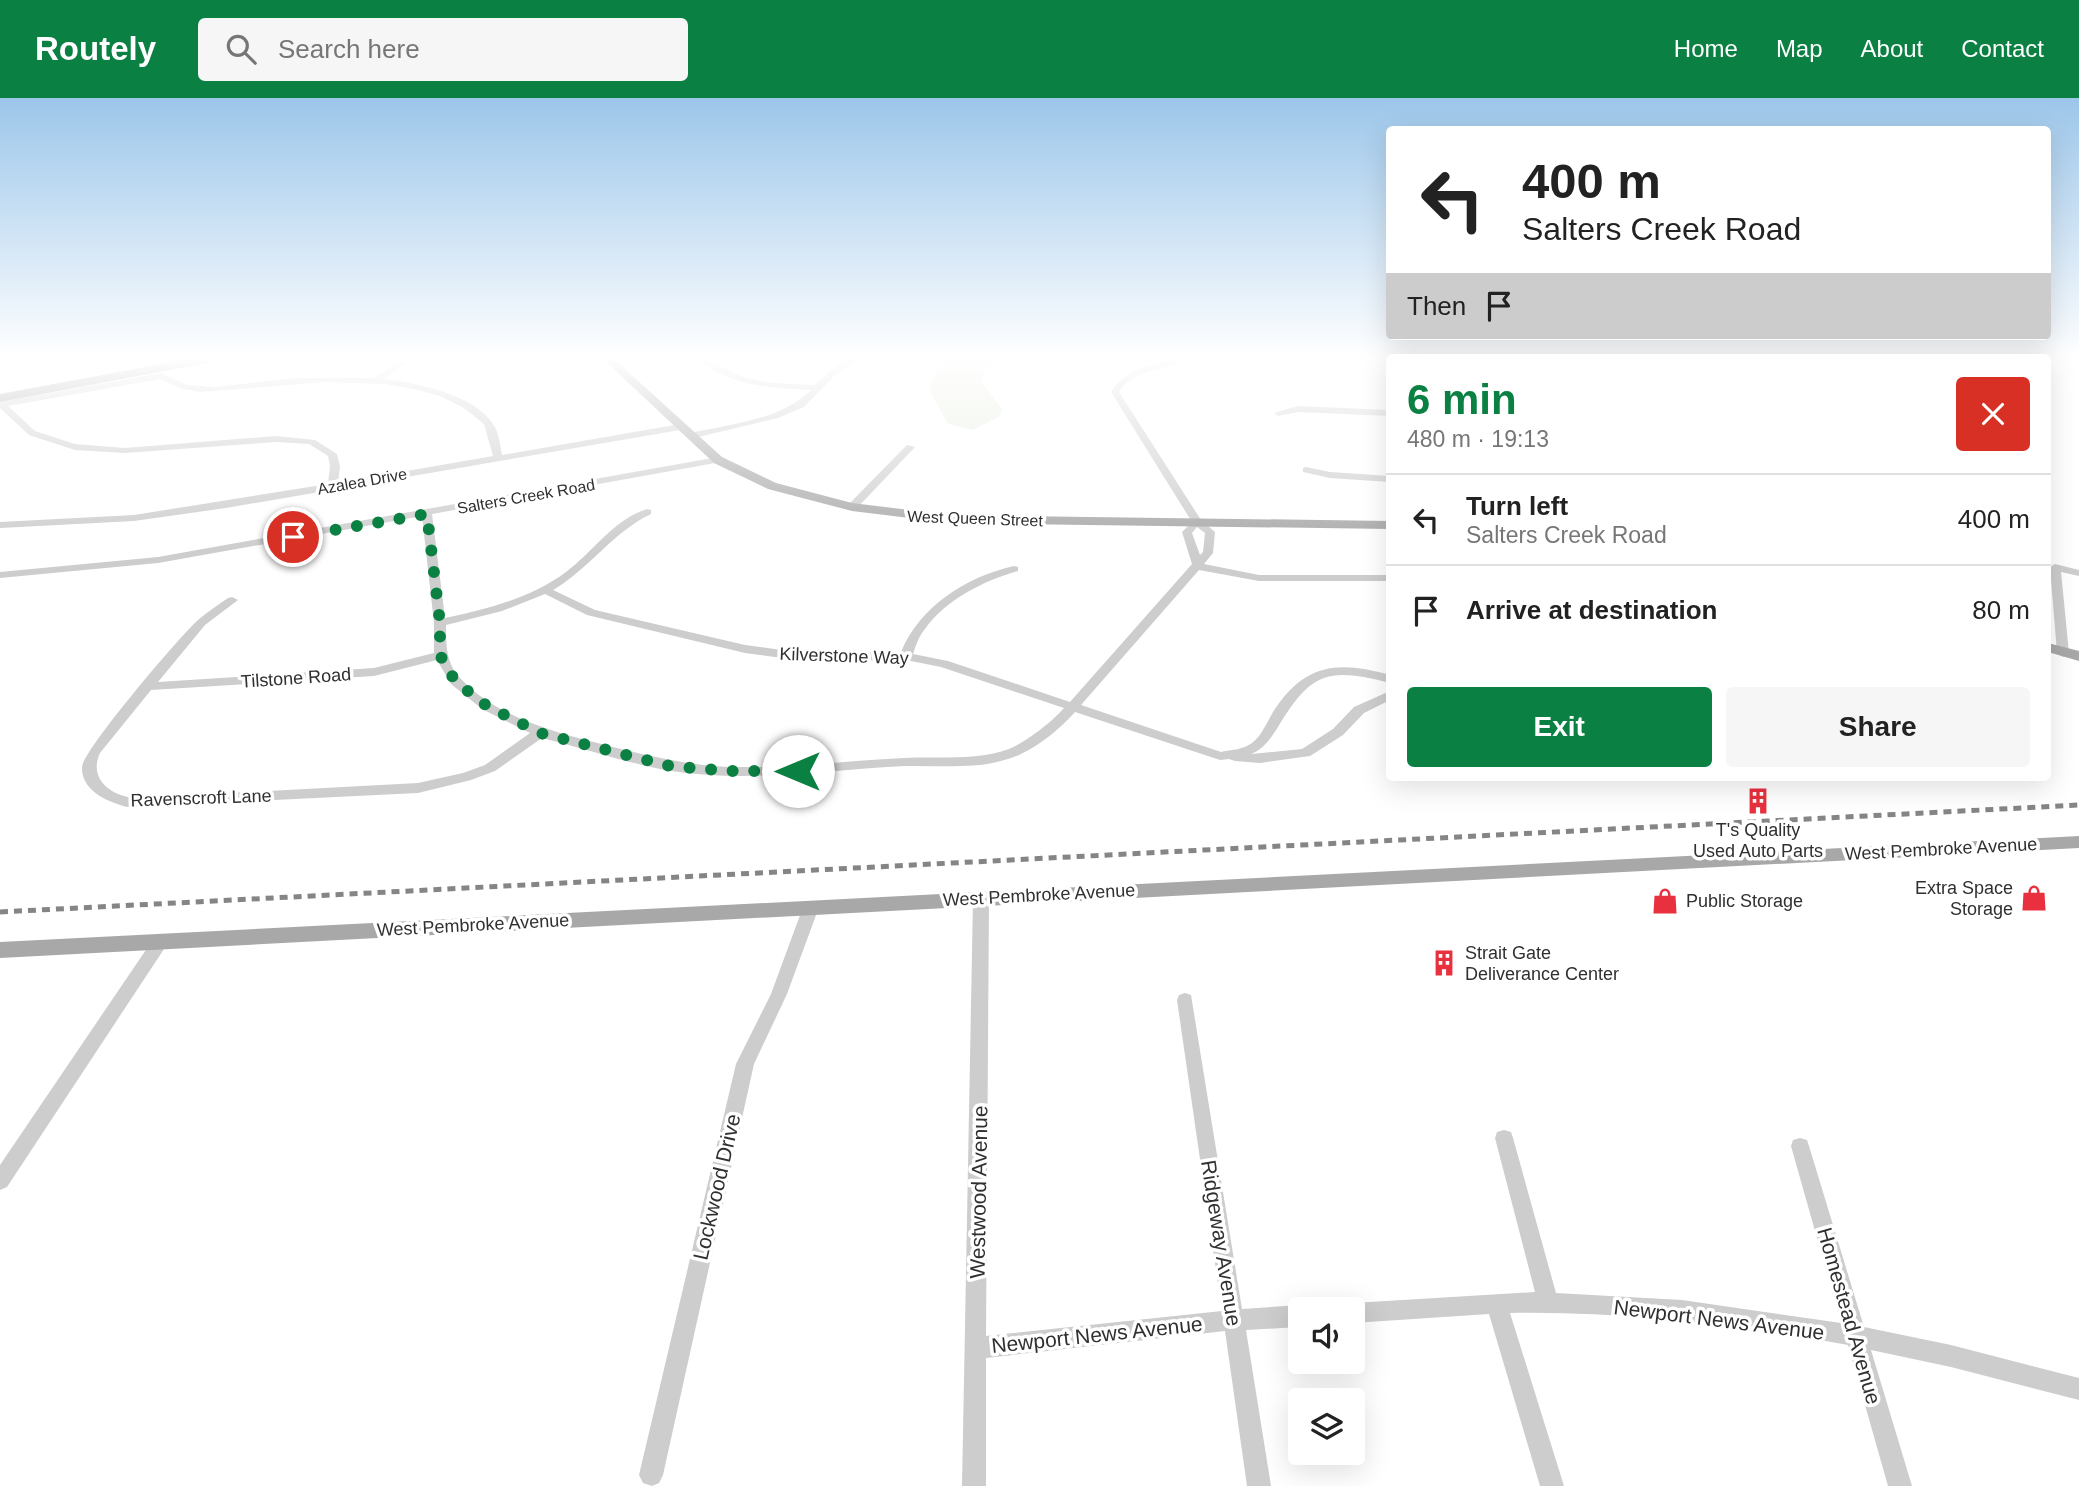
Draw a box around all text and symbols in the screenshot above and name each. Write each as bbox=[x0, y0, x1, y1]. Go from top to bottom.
search box bbox=[198, 18, 688, 81]
text: Routely bbox=[35, 30, 156, 67]
icon: search bbox=[222, 30, 260, 68]
text: Search here bbox=[278, 34, 420, 64]
text: Home bbox=[1674, 35, 1738, 62]
text: Map bbox=[1776, 35, 1823, 62]
text: About bbox=[1861, 35, 1923, 62]
text: Contact bbox=[1961, 35, 2044, 62]
icon: left bbox=[1407, 154, 1498, 245]
text: 400 m bbox=[1522, 154, 1661, 208]
text: Salters Creek Road bbox=[1522, 211, 1801, 247]
icon: arrive bbox=[1480, 287, 1518, 325]
text: Then bbox=[1407, 291, 1466, 321]
text: 6 min bbox=[1407, 376, 1517, 423]
button: close bbox=[1956, 377, 2030, 451]
text: 480 m · 19:13 bbox=[1407, 426, 1549, 452]
street label: Azalea Drive bbox=[316, 465, 408, 498]
street label: Salters Creek Road bbox=[456, 476, 596, 517]
text: Turn left bbox=[1466, 491, 1568, 521]
icon: left bbox=[1407, 501, 1445, 539]
text: 400 m bbox=[1958, 504, 2030, 534]
pin bbox=[263, 507, 323, 567]
street label: West Queen Street bbox=[907, 508, 1044, 529]
icon: arrive bbox=[274, 518, 312, 556]
text: Salters Creek Road bbox=[1466, 522, 1667, 548]
icon: arrive bbox=[1407, 592, 1445, 630]
text: Arrive at destination bbox=[1466, 595, 1717, 625]
text: 80 m bbox=[1972, 595, 2030, 625]
street label: Kilverstone Way bbox=[779, 644, 909, 668]
street label: Tilstone Road bbox=[240, 664, 352, 692]
button: Exit bbox=[1407, 687, 1712, 767]
button: Share bbox=[1726, 687, 2030, 767]
position arrow bbox=[761, 734, 835, 808]
street label: Ravenscroft Lane bbox=[130, 786, 272, 810]
building icon: T's Quality Used Auto Parts bbox=[1743, 786, 1773, 816]
place label: T's Quality Used Auto Parts bbox=[1693, 820, 1823, 861]
street label: West Pembroke Avenue bbox=[1844, 834, 2038, 864]
place label: Extra Space Storage bbox=[1915, 878, 2013, 919]
street label: West Pembroke Avenue bbox=[942, 880, 1136, 910]
shop icon: Extra Space Storage bbox=[2019, 883, 2049, 913]
shop icon: Public Storage bbox=[1650, 886, 1680, 916]
place label: Public Storage bbox=[1686, 891, 1803, 911]
street label: West Pembroke Avenue bbox=[376, 910, 570, 940]
place label: Strait Gate Deliverance Center bbox=[1465, 943, 1619, 984]
building icon: Strait Gate Deliverance Center bbox=[1429, 948, 1459, 978]
street label: Westwood Avenue bbox=[965, 1105, 992, 1279]
street label: Lockwood Drive bbox=[689, 1112, 745, 1262]
street label: Ridgeway Avenue bbox=[1197, 1158, 1246, 1328]
street label: Homestead Avenue bbox=[1813, 1225, 1886, 1407]
street label: Newport News Avenue bbox=[1612, 1295, 1826, 1344]
map controls bbox=[1288, 1297, 1365, 1465]
button: sound bbox=[1288, 1297, 1365, 1374]
street label: Newport News Avenue bbox=[990, 1312, 1204, 1357]
button: layers bbox=[1288, 1388, 1365, 1465]

